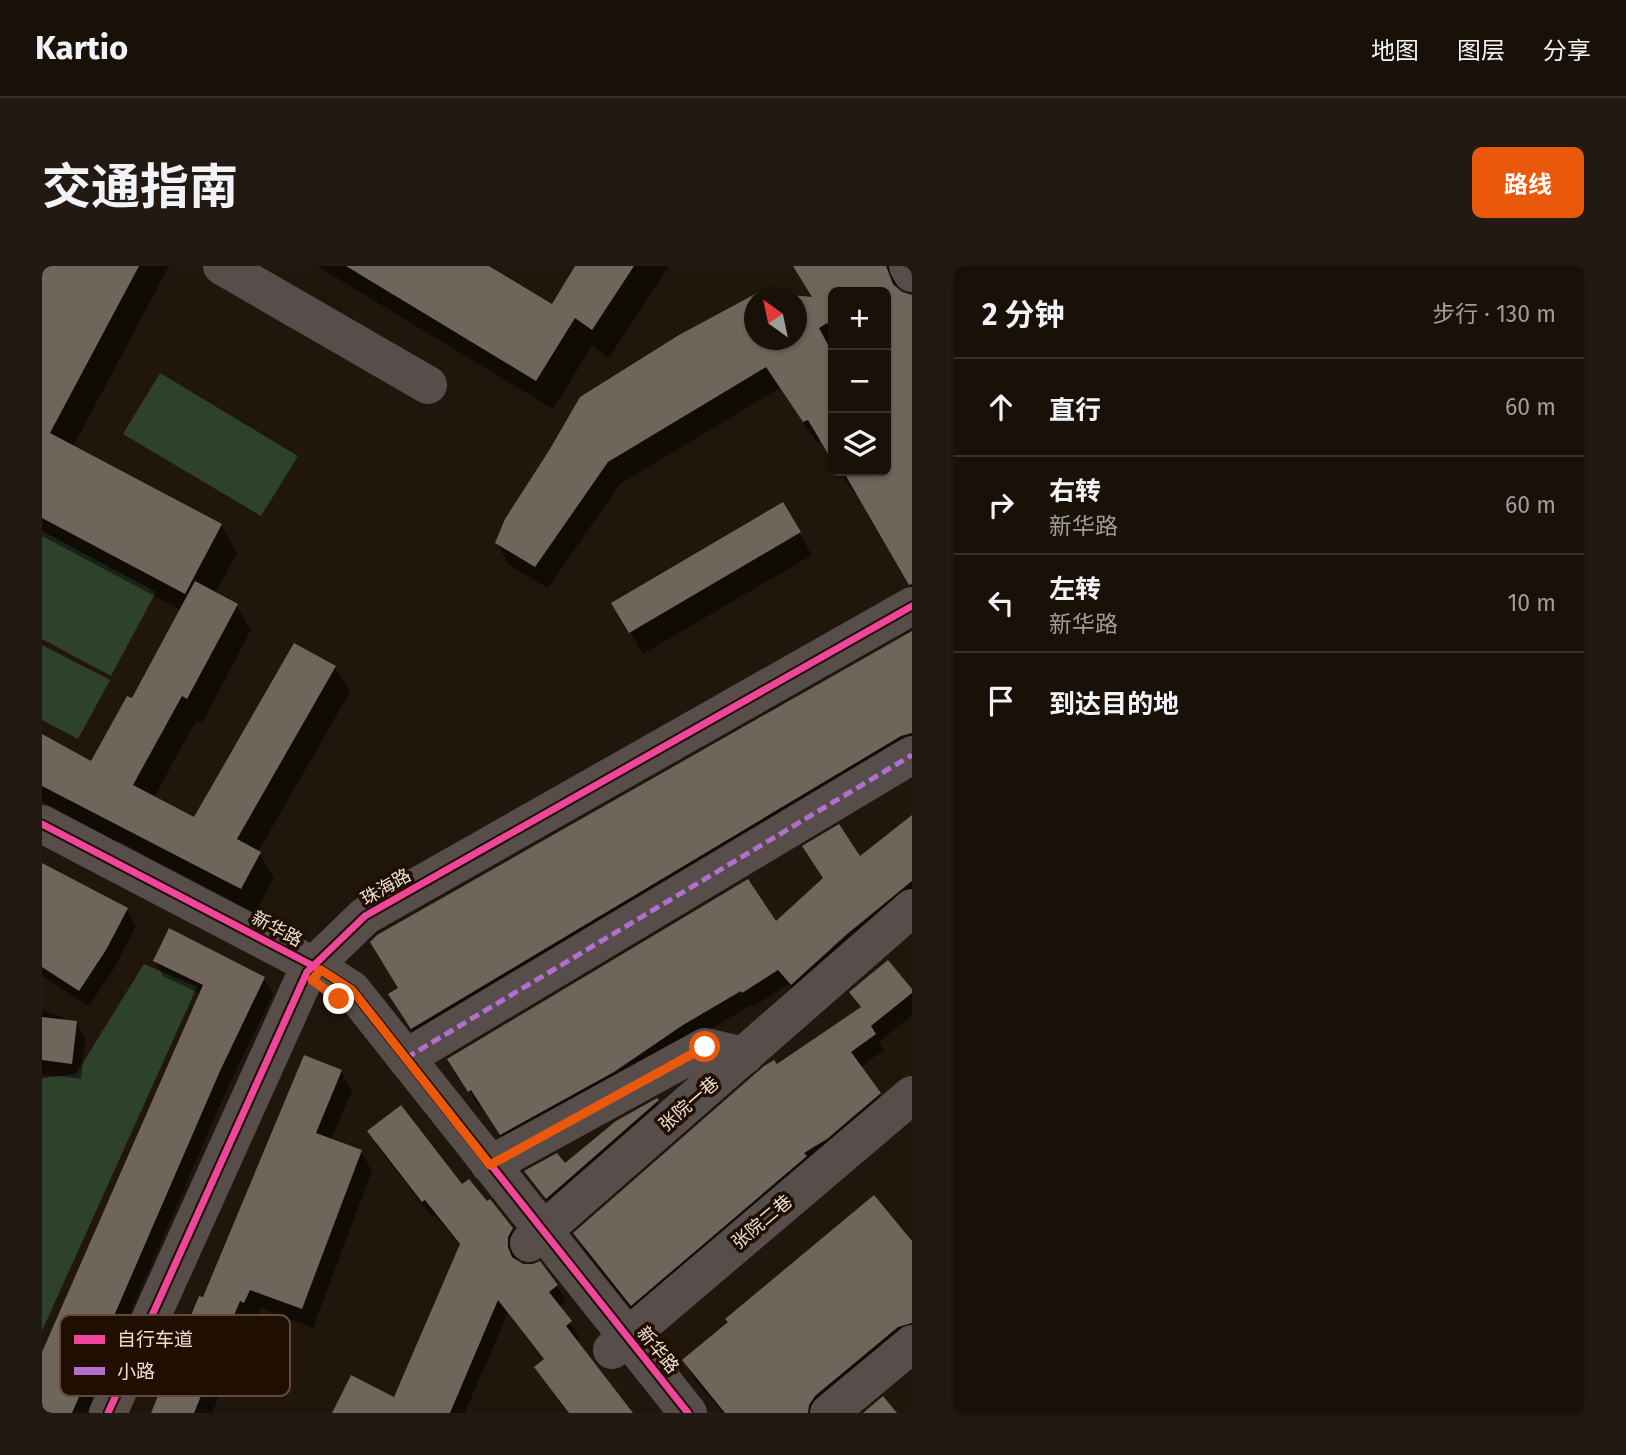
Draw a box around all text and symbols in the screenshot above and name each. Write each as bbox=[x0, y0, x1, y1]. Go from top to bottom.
text: Kartio bbox=[35, 28, 128, 68]
text: 地图 bbox=[1371, 37, 1419, 65]
text: 图层 bbox=[1457, 37, 1505, 65]
text: 分享 bbox=[1543, 37, 1591, 65]
button: 路线 bbox=[1472, 147, 1584, 218]
text: 交通指南 bbox=[42, 158, 238, 217]
north arrow bbox=[744, 287, 807, 350]
map controls bbox=[828, 287, 891, 476]
button: + bbox=[828, 287, 891, 350]
text: 2 分钟 bbox=[982, 297, 1065, 333]
text: 步行 · 130 m bbox=[1432, 300, 1556, 328]
button: − bbox=[828, 350, 891, 413]
icon: ahead bbox=[982, 388, 1020, 426]
text: 60 m bbox=[1505, 393, 1556, 421]
text: 直行 bbox=[1049, 395, 1101, 426]
button: layers bbox=[828, 413, 891, 476]
text: 右转 bbox=[1049, 476, 1101, 507]
icon: right bbox=[982, 486, 1020, 524]
text: 60 m bbox=[1505, 491, 1556, 519]
text: 新华路 bbox=[1049, 512, 1118, 540]
text: 左转 bbox=[1049, 574, 1101, 605]
icon: left bbox=[982, 584, 1020, 622]
text: 10 m bbox=[1507, 589, 1556, 617]
text: 新华路 bbox=[1049, 610, 1118, 638]
icon: arrive bbox=[982, 682, 1020, 720]
text: 到达目的地 bbox=[1049, 689, 1179, 720]
street label: 珠海路 bbox=[357, 864, 415, 910]
street label: 新华路 bbox=[248, 907, 306, 951]
route end bbox=[323, 983, 354, 1014]
route start bbox=[689, 1031, 720, 1062]
street label: 张院一巷 bbox=[655, 1072, 723, 1136]
street label: 张院二巷 bbox=[727, 1190, 797, 1254]
legend bbox=[60, 1315, 290, 1396]
street label: 新华路 bbox=[632, 1322, 684, 1378]
text: 自行车道 bbox=[117, 1328, 193, 1351]
text: 小路 bbox=[117, 1360, 155, 1383]

